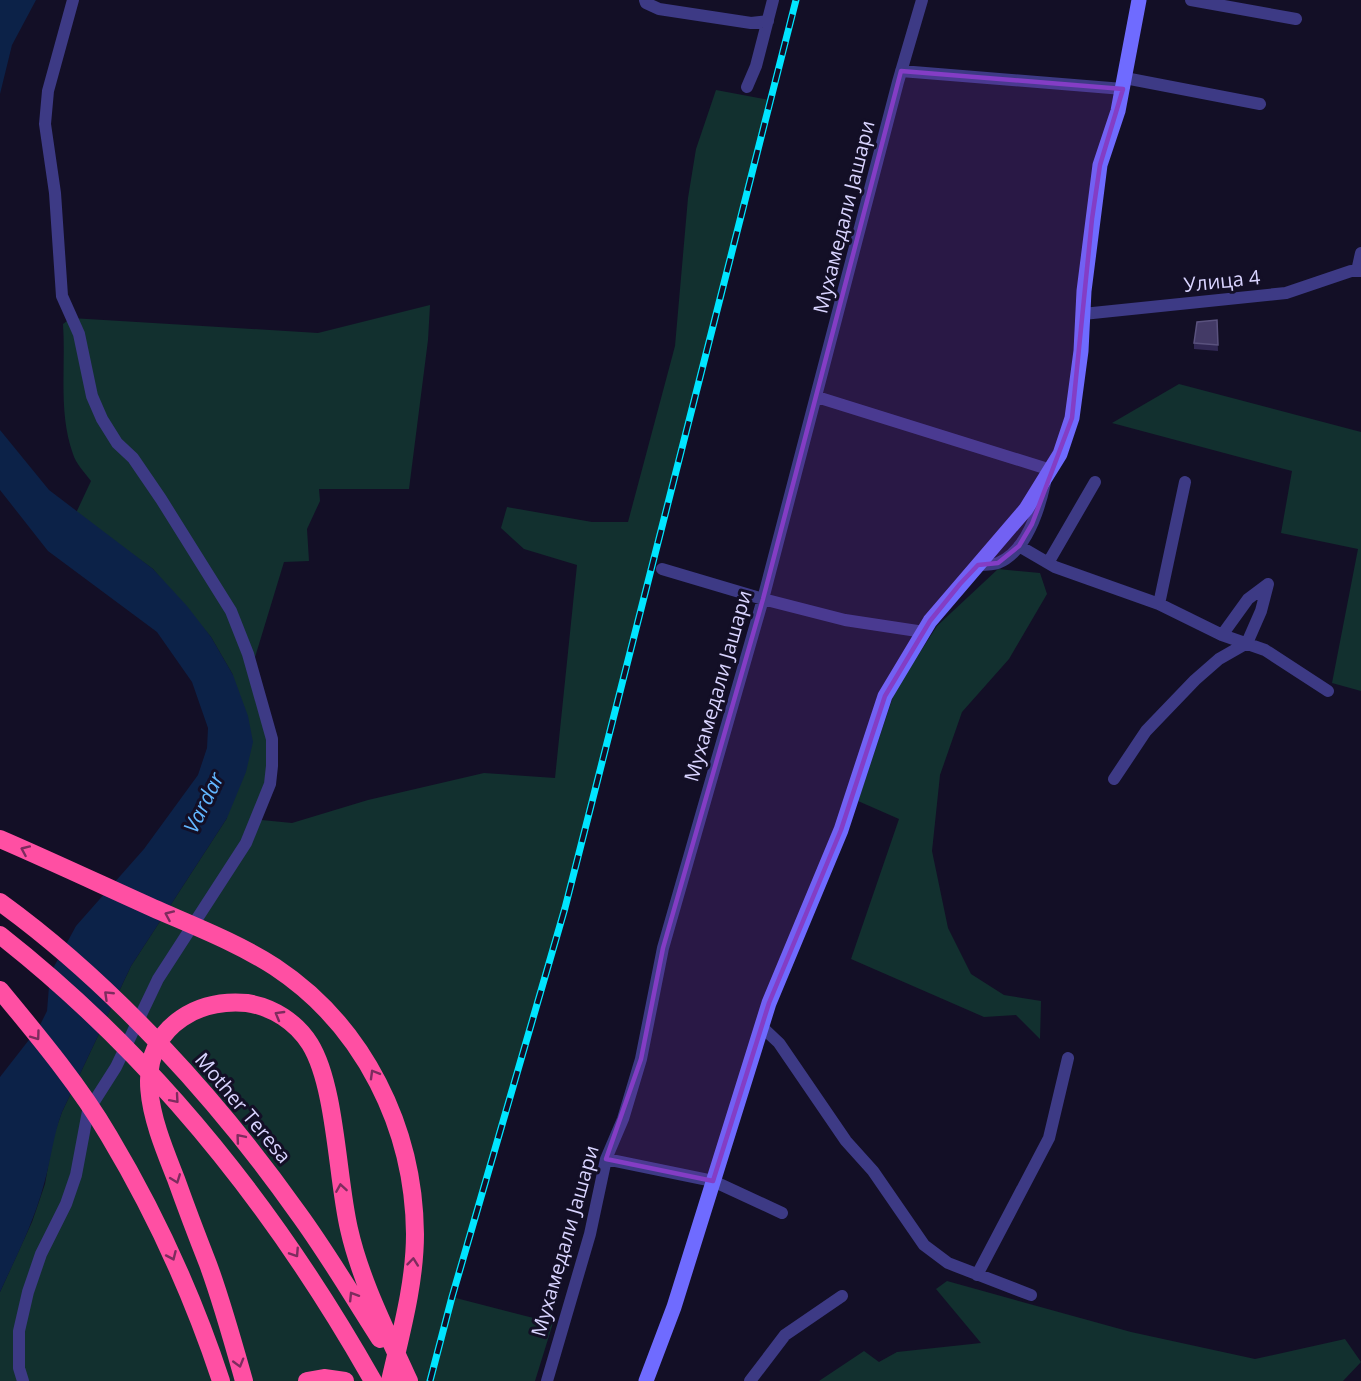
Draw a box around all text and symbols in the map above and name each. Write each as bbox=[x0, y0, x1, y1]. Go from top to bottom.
street label: Мухамедали Јашари bbox=[806, 118, 881, 316]
street label: Улица 4 bbox=[1182, 263, 1262, 298]
street label: Мухамедали Јашари bbox=[677, 587, 758, 785]
water label: Vardar bbox=[176, 767, 230, 837]
one-way arrow bbox=[20, 845, 31, 857]
one-way arrow bbox=[164, 910, 175, 922]
one-way arrow bbox=[104, 991, 115, 1002]
one-way arrow bbox=[275, 1010, 285, 1022]
one-way arrow bbox=[29, 1029, 40, 1040]
street label: Mother Teresa bbox=[189, 1047, 298, 1169]
one-way arrow bbox=[369, 1070, 381, 1080]
one-way arrow bbox=[168, 1093, 179, 1103]
one-way arrow bbox=[236, 1134, 247, 1145]
street label: Мухамедали Јашари bbox=[524, 1142, 605, 1340]
one-way arrow bbox=[168, 1173, 181, 1184]
one-way arrow bbox=[335, 1183, 348, 1193]
one-way arrow bbox=[287, 1247, 299, 1257]
one-way arrow bbox=[165, 1250, 177, 1261]
one-way arrow bbox=[406, 1257, 419, 1266]
one-way arrow bbox=[349, 1292, 361, 1302]
one-way arrow bbox=[232, 1357, 244, 1368]

